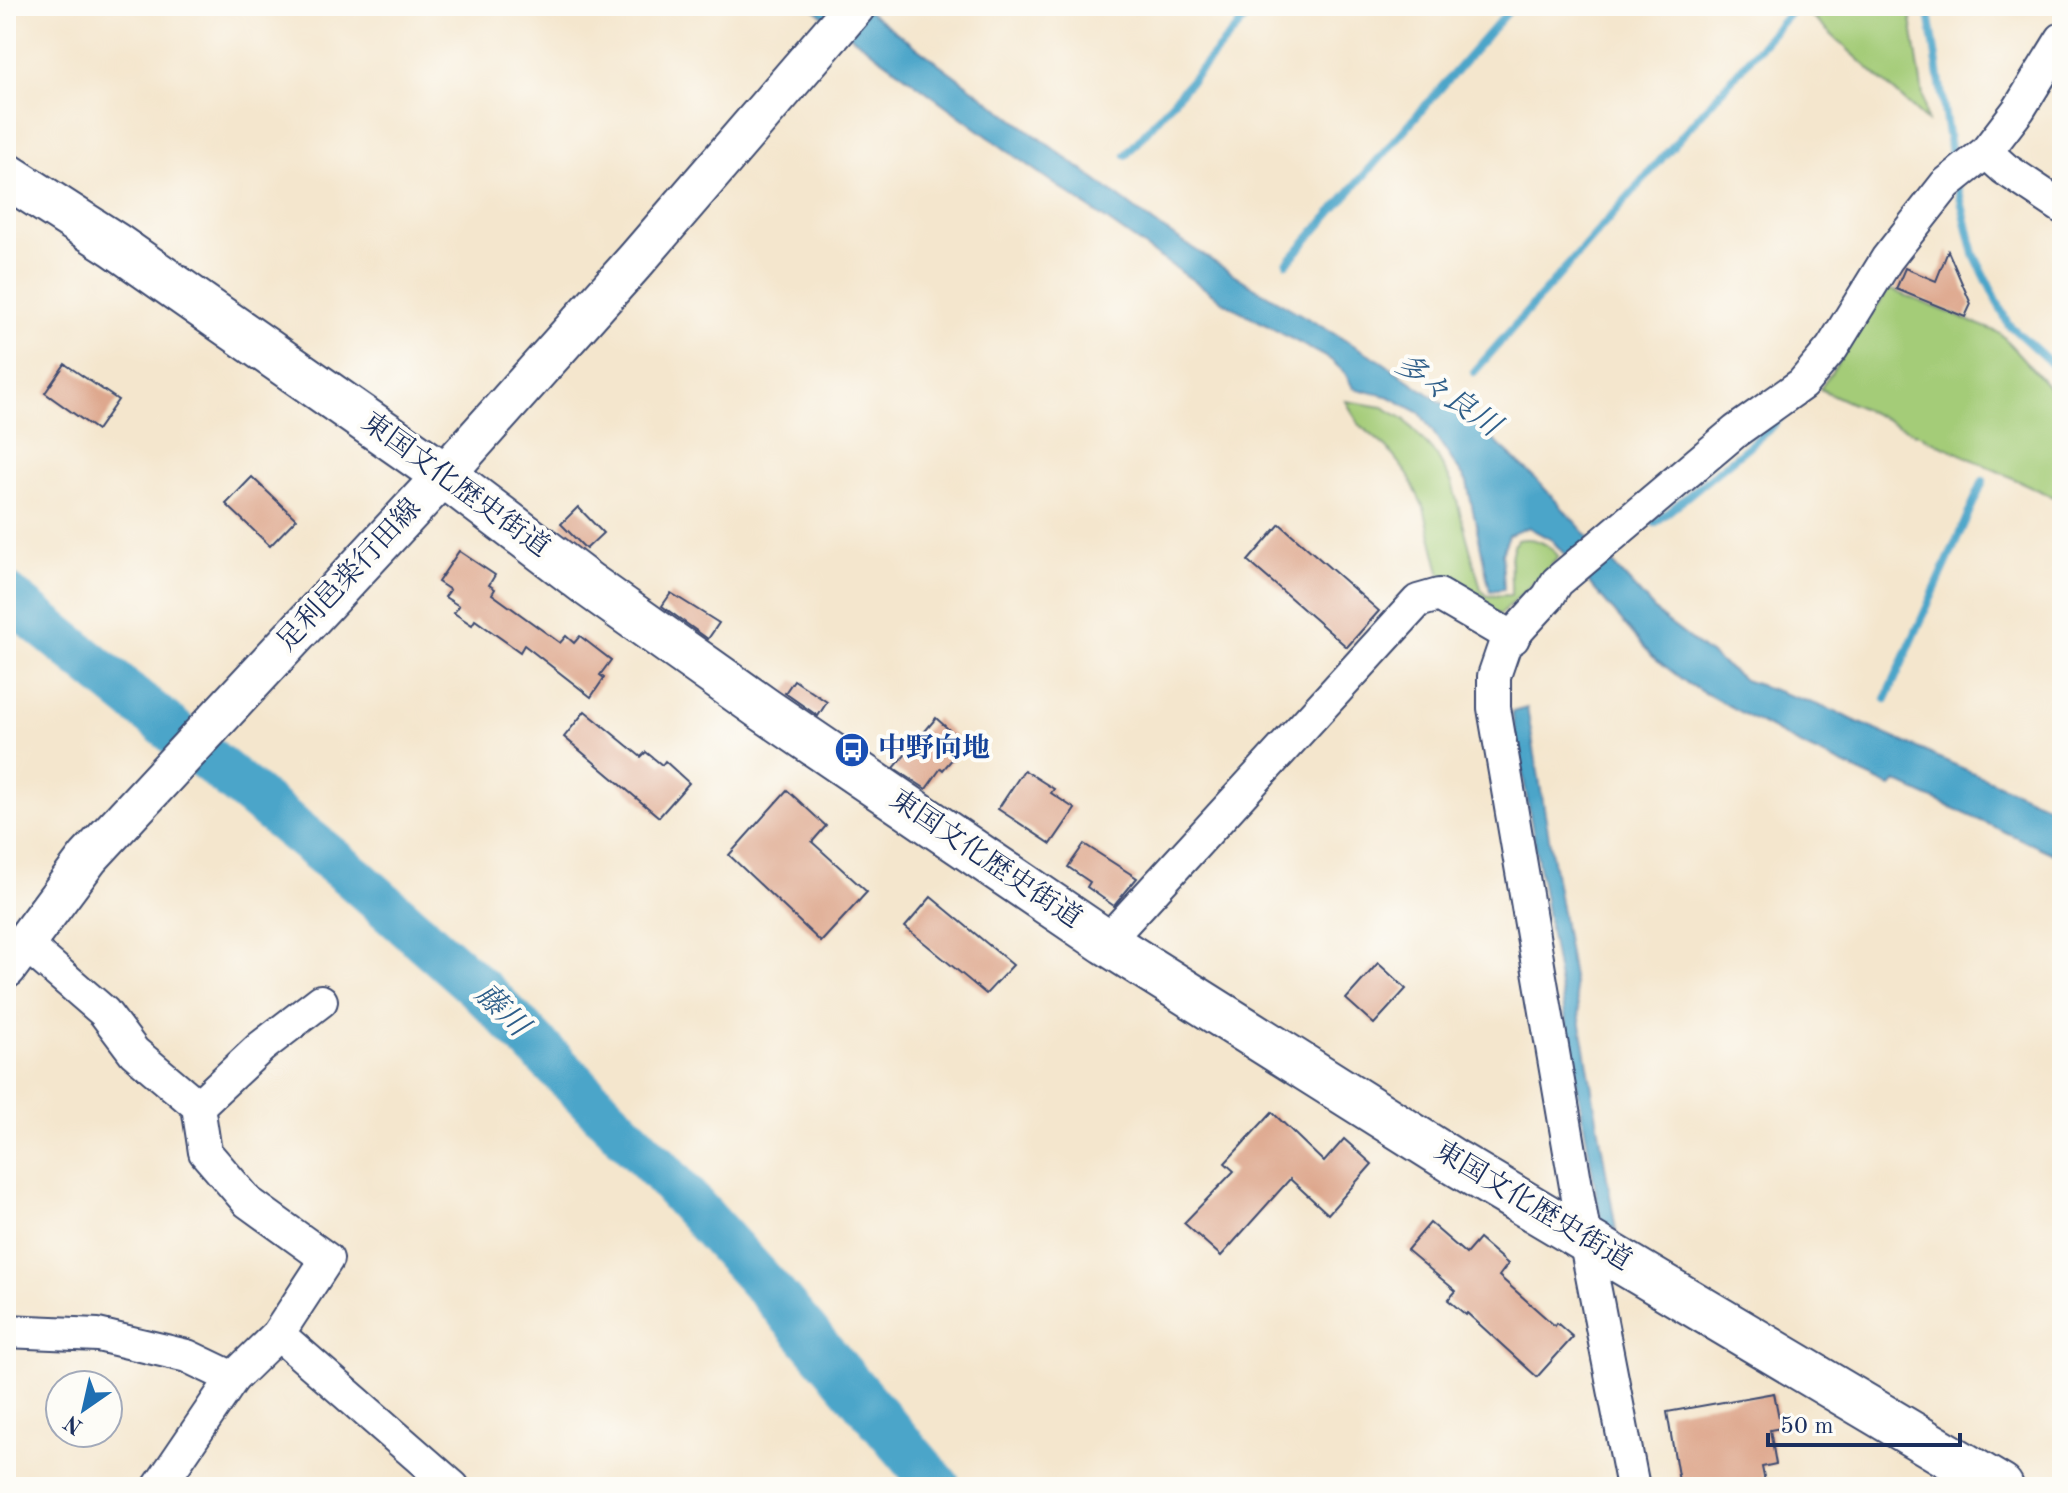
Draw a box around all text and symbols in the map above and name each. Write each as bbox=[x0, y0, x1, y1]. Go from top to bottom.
water label: 多々良川 bbox=[1389, 347, 1509, 444]
street label: 東国文化歴史街道 bbox=[356, 406, 556, 563]
street label: 足利邑楽行田線 bbox=[271, 493, 427, 657]
bus stop icon: 中野向地 bbox=[833, 731, 871, 769]
place label: 中野向地 bbox=[878, 733, 990, 764]
street label: 東国文化歴史街道 bbox=[884, 783, 1087, 934]
water label: 藤川 bbox=[469, 977, 537, 1045]
street label: 東国文化歴史街道 bbox=[1429, 1135, 1637, 1277]
north arrow bbox=[44, 1369, 124, 1449]
scale bar bbox=[1768, 1397, 1960, 1447]
text: N bbox=[61, 1410, 87, 1438]
text: 50 m bbox=[1780, 1415, 1834, 1439]

